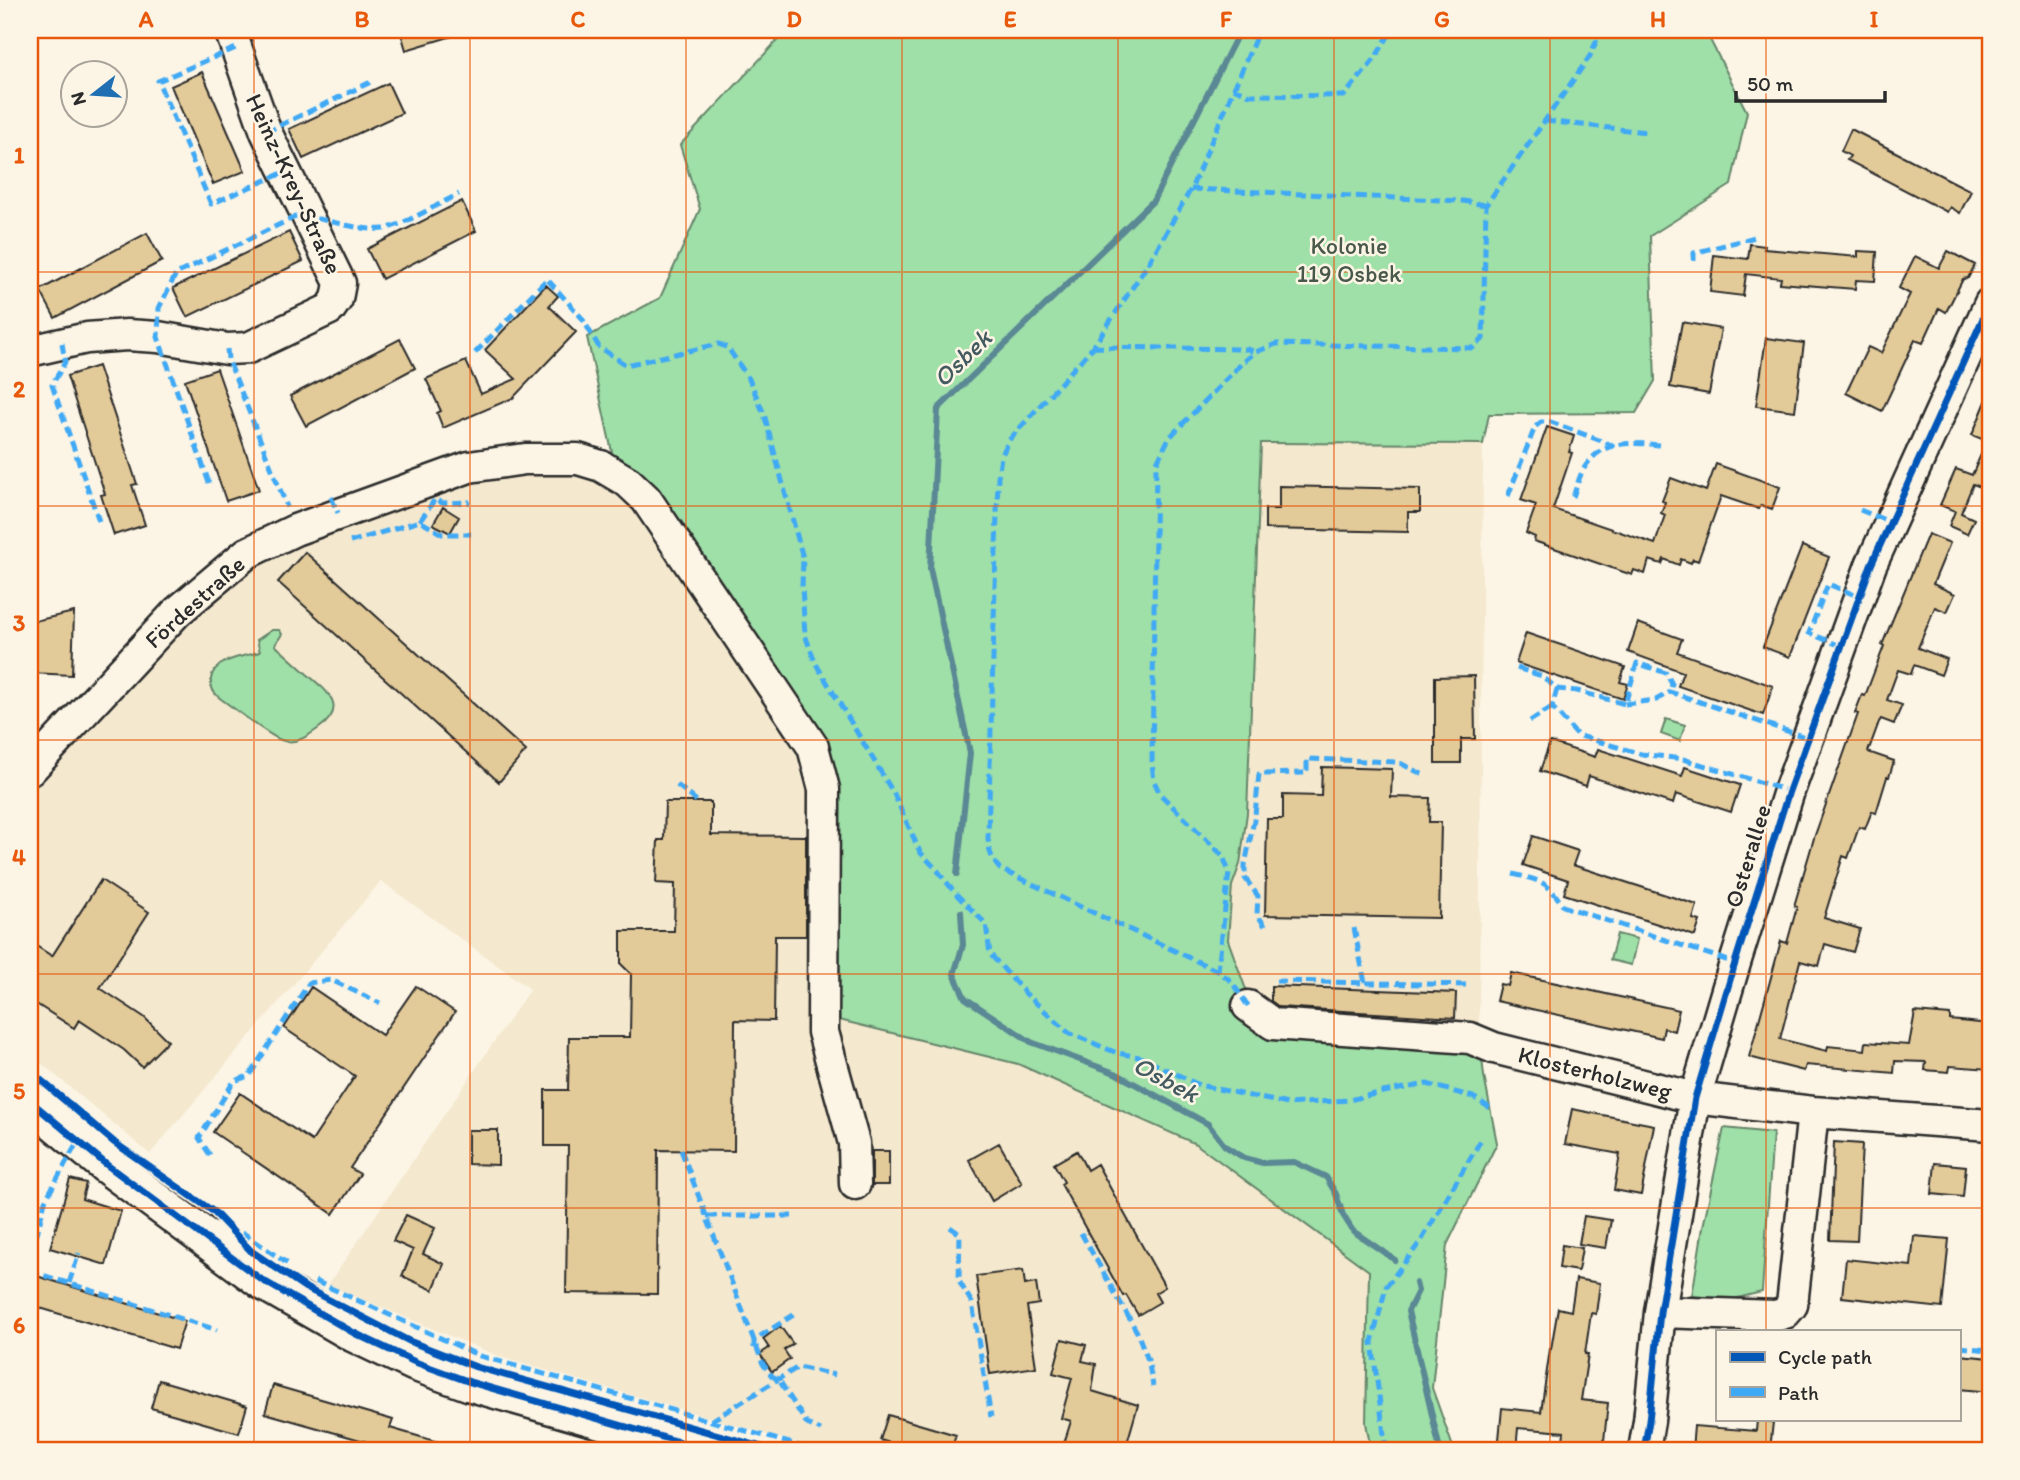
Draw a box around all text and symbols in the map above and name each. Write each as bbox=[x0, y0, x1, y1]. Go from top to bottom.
text: A bbox=[138, 5, 154, 33]
text: B bbox=[355, 5, 370, 33]
text: C bbox=[571, 5, 586, 33]
text: D bbox=[786, 5, 802, 33]
text: E bbox=[1004, 5, 1017, 33]
text: F bbox=[1220, 5, 1233, 33]
text: G bbox=[1434, 5, 1450, 33]
text: H bbox=[1650, 5, 1666, 33]
text: I bbox=[1870, 5, 1879, 33]
north arrow bbox=[60, 60, 130, 130]
scale bar bbox=[1736, 60, 1885, 104]
text: 50 m bbox=[1747, 71, 1794, 96]
text: N bbox=[65, 89, 91, 108]
street label: Heinz-Krey-Straße bbox=[240, 89, 349, 279]
text: 1 bbox=[14, 141, 25, 169]
park label: Kolonie 119 Osbek bbox=[1297, 231, 1402, 288]
water label: Osbek bbox=[926, 321, 999, 394]
text: 2 bbox=[13, 375, 26, 403]
street label: Fördestraße bbox=[139, 549, 251, 654]
text: 3 bbox=[13, 609, 26, 637]
street label: Osterallee bbox=[1718, 801, 1777, 911]
text: 4 bbox=[12, 843, 26, 871]
street label: Klosterholzweg bbox=[1515, 1039, 1676, 1106]
water label: Osbek bbox=[1128, 1048, 1206, 1110]
text: 5 bbox=[13, 1077, 25, 1105]
text: 6 bbox=[13, 1311, 25, 1339]
legend bbox=[1716, 1330, 1960, 1420]
text: Cycle path bbox=[1778, 1344, 1872, 1369]
text: Path bbox=[1778, 1380, 1819, 1405]

